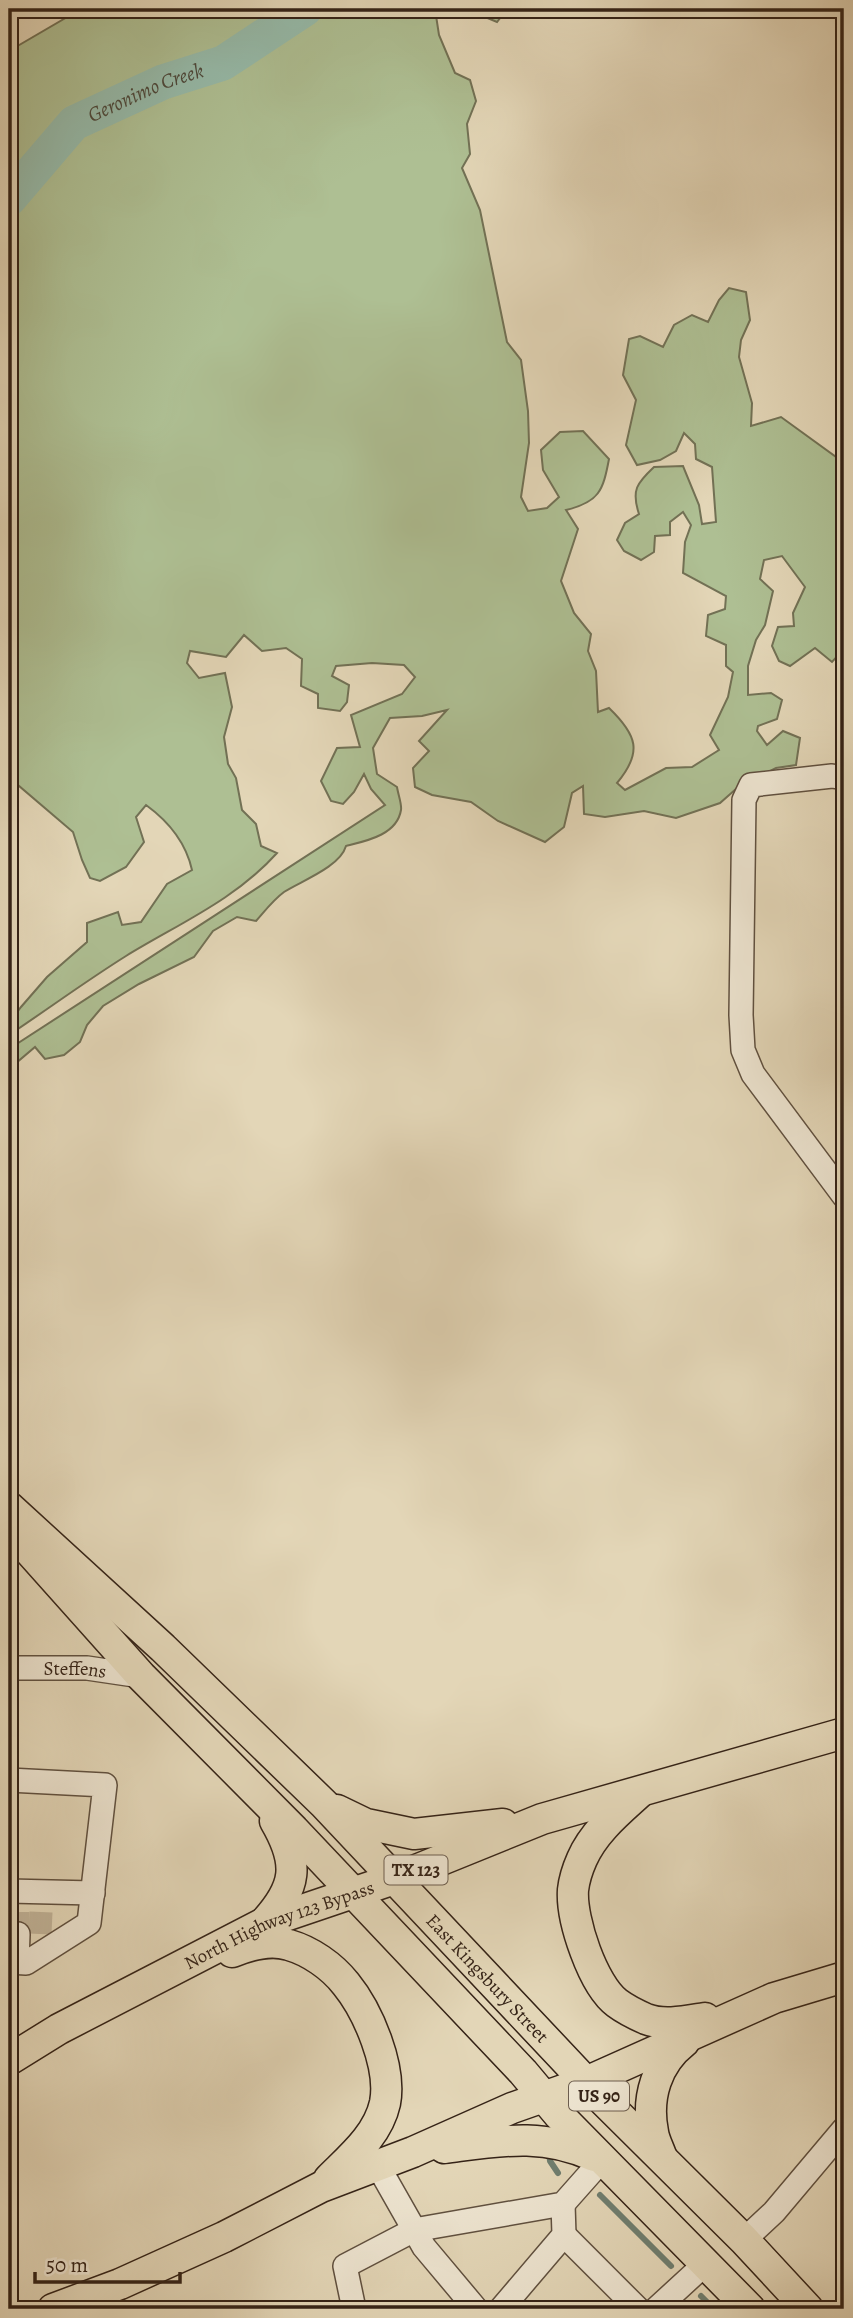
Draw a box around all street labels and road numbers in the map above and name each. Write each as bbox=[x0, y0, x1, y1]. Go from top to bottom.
street label: Steffens bbox=[43, 1656, 108, 1685]
road number: TX 123 bbox=[384, 1856, 448, 1884]
street label: North Highway 123 Bypass bbox=[180, 1875, 378, 1976]
street label: East Kingsbury Street bbox=[420, 1908, 555, 2049]
road number: US 90 bbox=[569, 2082, 629, 2110]

